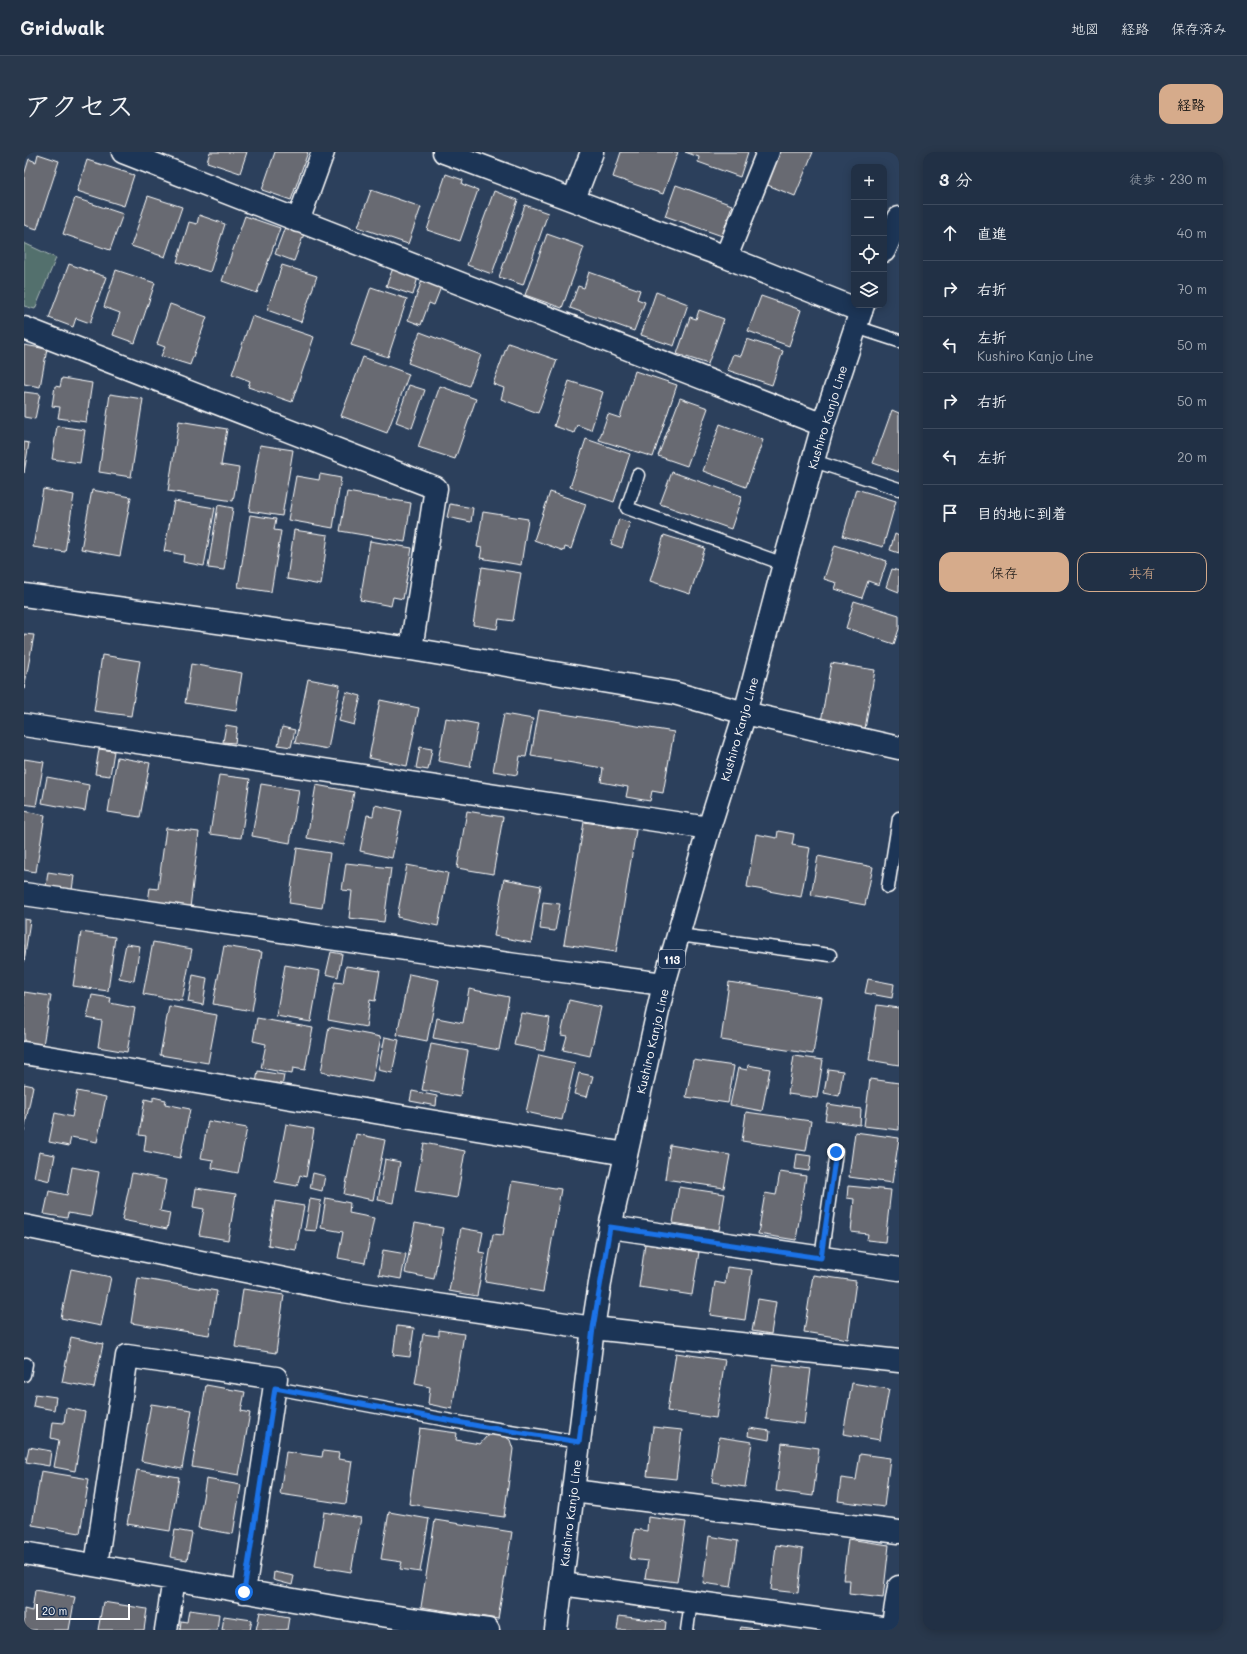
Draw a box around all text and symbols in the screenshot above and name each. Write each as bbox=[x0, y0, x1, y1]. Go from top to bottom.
text: Gridwalk bbox=[20, 15, 105, 40]
text: 地図 bbox=[1071, 19, 1099, 38]
text: 経路 bbox=[1121, 19, 1149, 38]
text: 保存済み bbox=[1171, 19, 1227, 38]
button: 経路 bbox=[1159, 84, 1223, 124]
text: アクセス bbox=[24, 87, 134, 123]
map controls bbox=[851, 164, 887, 308]
button: + bbox=[851, 164, 887, 200]
text: 3 分 bbox=[939, 168, 972, 190]
text: 徒歩 · 230 m bbox=[1130, 170, 1207, 187]
button: − bbox=[851, 200, 887, 236]
icon: ahead bbox=[939, 222, 961, 244]
text: 直進 bbox=[977, 223, 1007, 243]
text: 40 m bbox=[1177, 224, 1207, 241]
button: locate bbox=[851, 236, 887, 272]
button: layers bbox=[851, 272, 887, 308]
icon: right bbox=[939, 278, 961, 300]
text: 右折 bbox=[977, 279, 1007, 299]
text: 70 m bbox=[1177, 280, 1207, 297]
text: 左折 bbox=[977, 327, 1007, 347]
icon: left bbox=[939, 334, 961, 356]
text: 50 m bbox=[1177, 336, 1207, 353]
text: Kushiro Kanjo Line bbox=[977, 347, 1094, 364]
street label: Kushiro Kanjo Line bbox=[804, 363, 850, 471]
icon: right bbox=[939, 390, 961, 412]
text: 右折 bbox=[977, 391, 1007, 411]
text: 50 m bbox=[1177, 392, 1207, 409]
icon: left bbox=[939, 446, 961, 468]
text: 左折 bbox=[977, 447, 1007, 467]
text: 20 m bbox=[1177, 448, 1207, 465]
icon: arrive bbox=[939, 502, 961, 524]
text: 目的地に到着 bbox=[977, 503, 1067, 523]
button: 保存 bbox=[939, 552, 1069, 592]
button: 共有 bbox=[1077, 552, 1207, 592]
street label: Kushiro Kanjo Line bbox=[716, 675, 762, 783]
road number: 113 bbox=[659, 950, 685, 968]
street label: Kushiro Kanjo Line bbox=[632, 987, 672, 1095]
route end bbox=[827, 1143, 845, 1161]
street label: Kushiro Kanjo Line bbox=[556, 1459, 584, 1567]
route start bbox=[235, 1583, 253, 1601]
scale bar bbox=[36, 1602, 130, 1621]
text: 20 m bbox=[42, 1603, 67, 1618]

